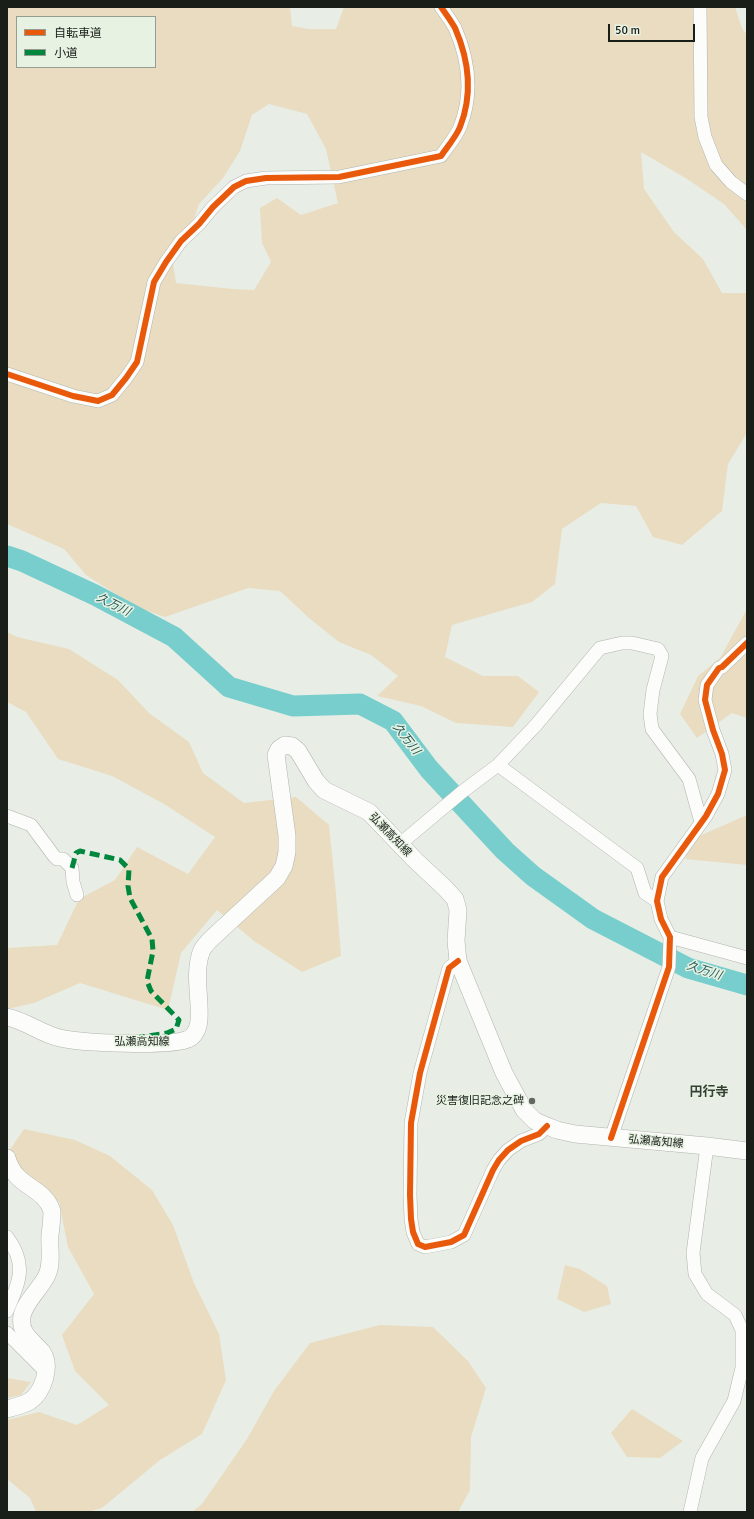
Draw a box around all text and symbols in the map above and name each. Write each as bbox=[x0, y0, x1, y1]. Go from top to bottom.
legend bbox=[16, 16, 156, 68]
scale bar bbox=[610, 16, 697, 42]
text: 50 m bbox=[615, 23, 640, 38]
text: 自転車道 bbox=[54, 26, 102, 41]
text: 小道 bbox=[54, 46, 78, 61]
water label: 久万川 bbox=[94, 590, 132, 620]
water label: 久万川 bbox=[389, 720, 423, 758]
street label: 弘瀬高知線 bbox=[366, 811, 414, 859]
water label: 久万川 bbox=[685, 959, 723, 983]
street label: 弘瀬高知線 bbox=[115, 1035, 169, 1049]
district label: 円行寺 bbox=[690, 1085, 728, 1101]
place label: 災害復旧記念之碑 bbox=[436, 1094, 524, 1108]
marker: 災害復旧記念之碑 bbox=[527, 1096, 537, 1106]
street label: 弘瀬高知線 bbox=[628, 1133, 684, 1151]

